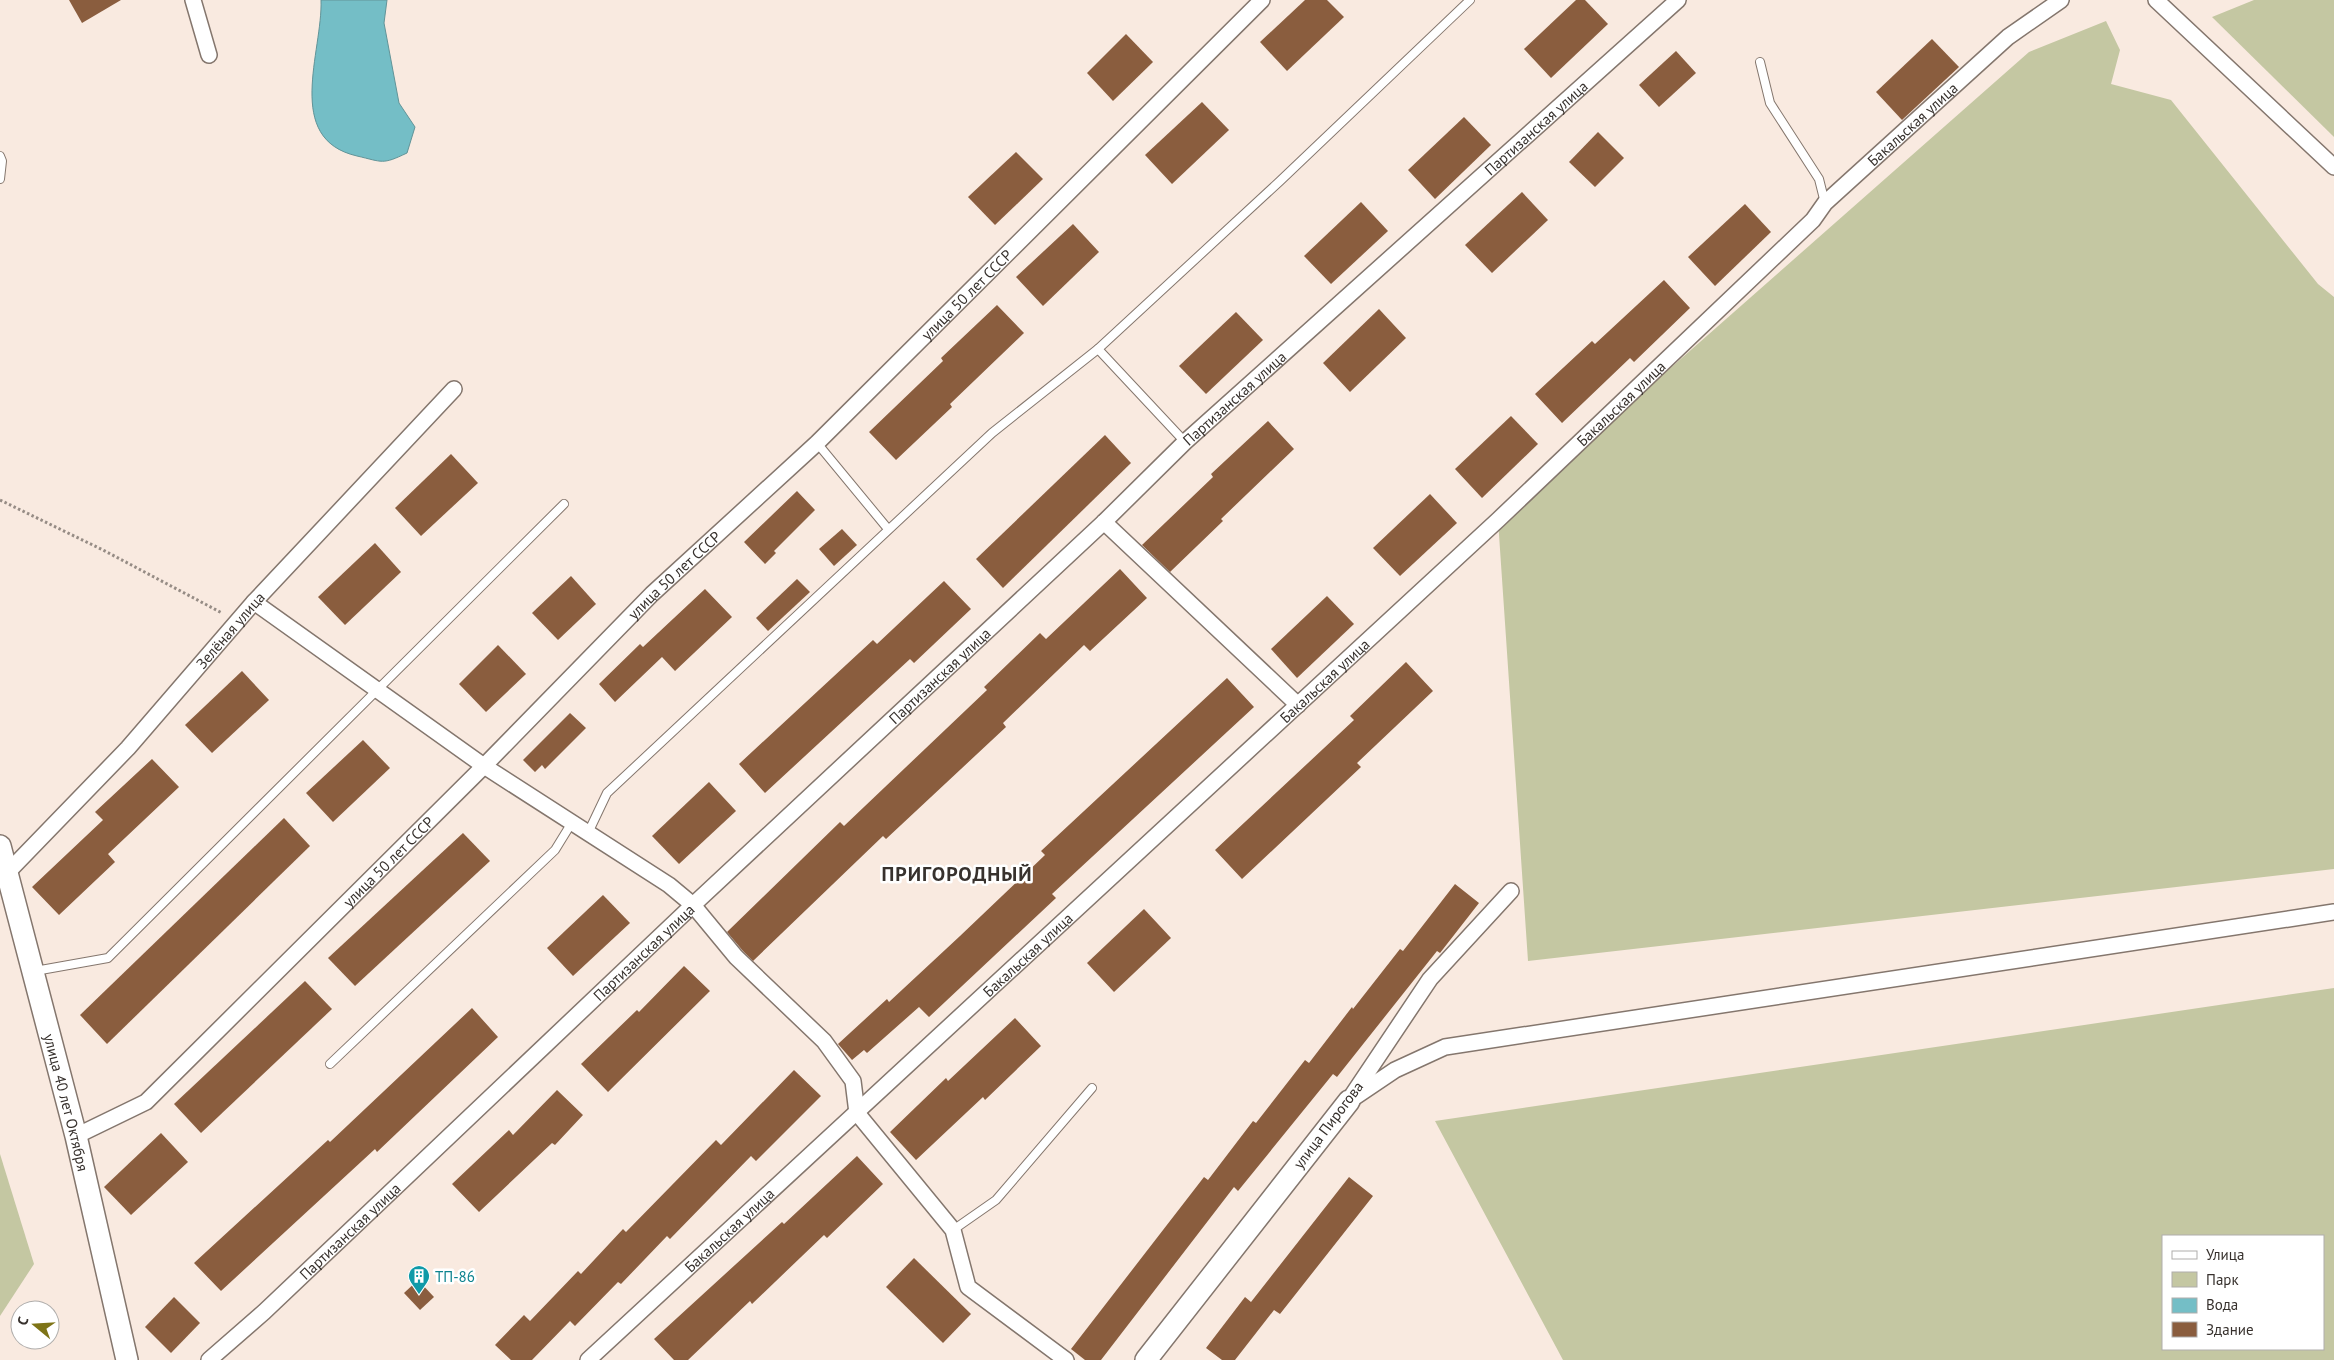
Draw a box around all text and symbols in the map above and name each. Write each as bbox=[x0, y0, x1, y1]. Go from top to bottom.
street label: Партизанская улица bbox=[1480, 76, 1591, 179]
street label: Бакальская улица bbox=[1863, 78, 1961, 170]
street label: улица 50 лет СССР bbox=[917, 245, 1016, 344]
street label: Партизанская улица bbox=[1179, 347, 1290, 449]
street label: Бакальская улица bbox=[1572, 356, 1669, 450]
street label: улица 50 лет СССР bbox=[623, 527, 724, 623]
street label: Зелёная улица bbox=[192, 588, 268, 672]
street label: Партизанская улица bbox=[884, 623, 994, 728]
street label: Бакальская улица bbox=[1275, 634, 1373, 726]
street label: улица 50 лет СССР bbox=[338, 812, 437, 911]
district label: ПРИГОРОДНЫЙ bbox=[881, 861, 1033, 887]
street label: Партизанская улица bbox=[589, 900, 698, 1004]
street label: Бакальская улица bbox=[979, 908, 1076, 1001]
street label: улица 40 лет Октября bbox=[40, 1032, 93, 1173]
street label: улица Пирогова bbox=[1289, 1077, 1367, 1173]
street label: Партизанская улица bbox=[295, 1178, 404, 1283]
street label: Бакальская улица bbox=[680, 1184, 778, 1276]
legend bbox=[2162, 1235, 2324, 1350]
text: Улица bbox=[2206, 1245, 2244, 1264]
building icon: ТП-86 bbox=[407, 1264, 431, 1295]
place label: ТП-86 bbox=[435, 1267, 475, 1286]
text: Парк bbox=[2206, 1270, 2239, 1289]
text: Вода bbox=[2206, 1295, 2238, 1314]
north arrow bbox=[10, 1300, 60, 1350]
text: С bbox=[13, 1314, 32, 1327]
text: Здание bbox=[2206, 1320, 2254, 1339]

